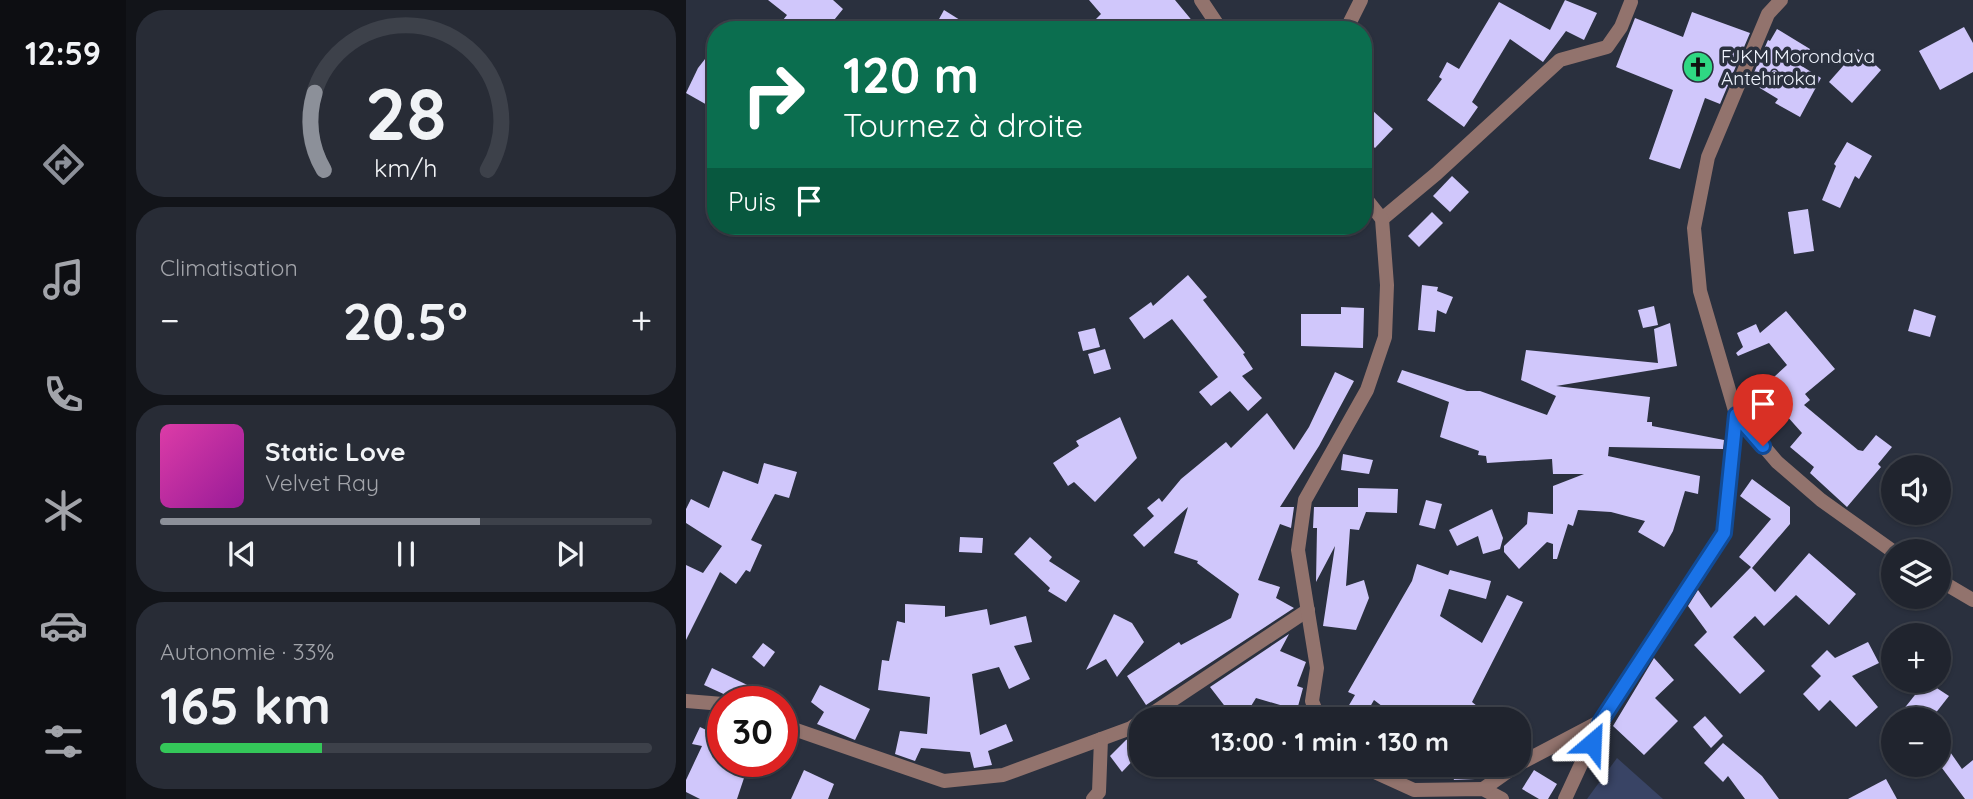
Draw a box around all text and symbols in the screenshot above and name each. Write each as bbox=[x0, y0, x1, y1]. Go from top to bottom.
text: 12:59 bbox=[25, 33, 101, 73]
text: 120 m bbox=[843, 44, 979, 105]
place label: FJKM Morondava Antehiroka bbox=[1721, 44, 1875, 90]
icon: right bbox=[728, 49, 819, 140]
church icon: FJKM Morondava Antehiroka bbox=[1681, 50, 1715, 84]
text: 28 bbox=[365, 67, 447, 158]
text: Tournez à droite bbox=[843, 105, 1083, 145]
icon: directions bbox=[39, 140, 88, 189]
text: km/h bbox=[374, 151, 438, 182]
icon: arrive bbox=[790, 182, 828, 220]
text: Puis bbox=[728, 185, 776, 218]
text: Climatisation bbox=[160, 253, 298, 282]
icon: music bbox=[39, 255, 88, 304]
text: 20.5° bbox=[343, 288, 468, 353]
text: − bbox=[160, 296, 180, 344]
text: + bbox=[631, 296, 652, 344]
icon: phone bbox=[39, 370, 88, 419]
pin bbox=[1733, 374, 1793, 446]
icon: arrive bbox=[1744, 385, 1782, 423]
text: Static Love bbox=[265, 435, 406, 468]
map controls bbox=[1881, 455, 1951, 777]
button: sound bbox=[1881, 455, 1951, 525]
text: Velvet Ray bbox=[265, 468, 379, 497]
icon: climate bbox=[39, 486, 88, 535]
icon: previous bbox=[223, 535, 261, 573]
icon: pause bbox=[387, 535, 425, 573]
icon: next bbox=[551, 535, 589, 573]
button: layers bbox=[1881, 539, 1951, 609]
icon: car bbox=[39, 601, 88, 650]
button: + bbox=[1881, 623, 1951, 693]
text: Autonomie · 33% bbox=[160, 637, 334, 666]
text: 165 km bbox=[160, 672, 331, 737]
speed limit sign: 30 bbox=[707, 686, 798, 777]
position arrow bbox=[1555, 706, 1629, 780]
button: − bbox=[1881, 707, 1951, 777]
icon: filters bbox=[39, 717, 88, 766]
text: 13:00 · 1 min · 130 m bbox=[1211, 725, 1449, 758]

